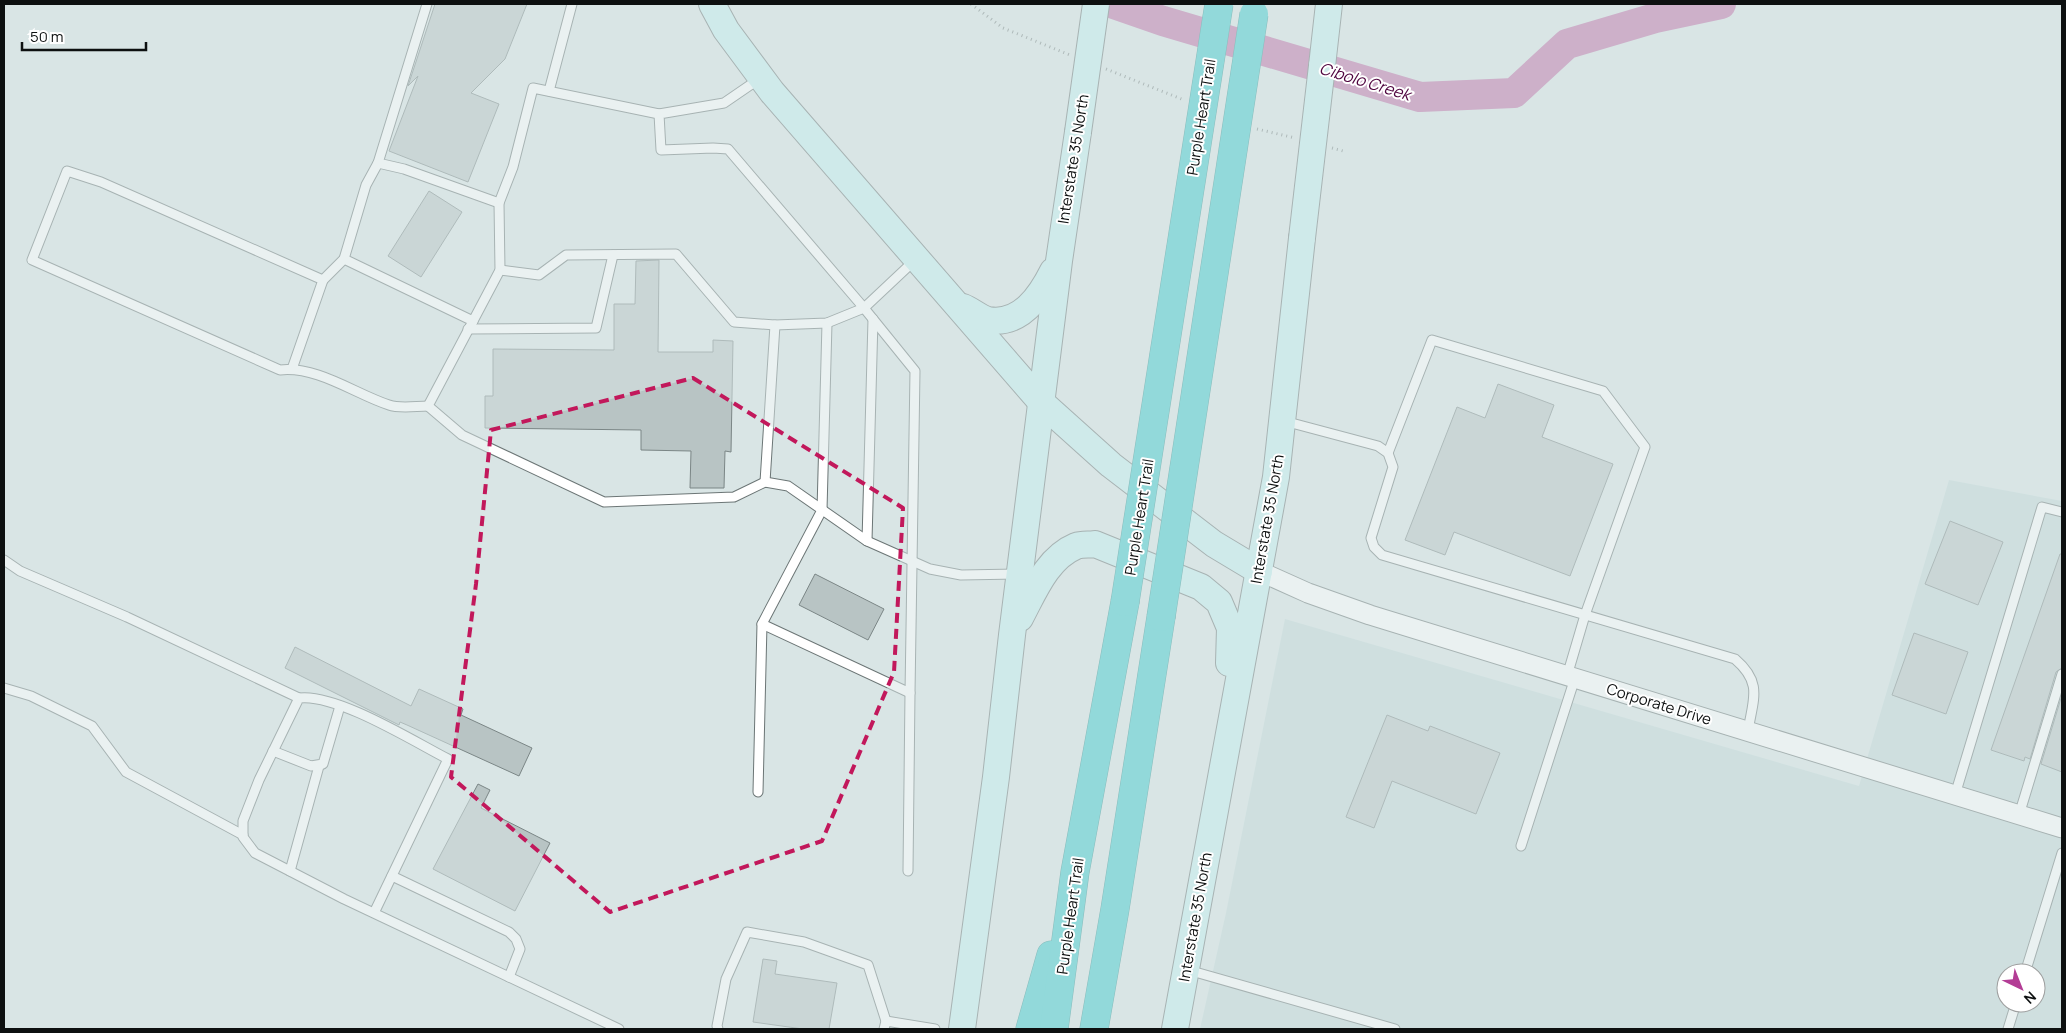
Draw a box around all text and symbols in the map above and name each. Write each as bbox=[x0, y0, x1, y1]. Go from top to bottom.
scale bar bbox=[22, 20, 146, 52]
text: 50 m bbox=[30, 26, 64, 47]
street label: Purple Heart Trail bbox=[1181, 57, 1221, 177]
water label: Cibolo Creek bbox=[1317, 57, 1415, 106]
street label: Interstate 35 North bbox=[1052, 93, 1094, 225]
street label: Interstate 35 North bbox=[1245, 453, 1289, 585]
street label: Purple Heart Trail bbox=[1119, 457, 1159, 577]
street label: Corporate Drive bbox=[1604, 678, 1714, 730]
street label: Interstate 35 North bbox=[1173, 851, 1217, 983]
street label: Purple Heart Trail bbox=[1051, 856, 1089, 976]
north arrow bbox=[1996, 963, 2046, 1013]
text: N bbox=[2020, 987, 2040, 1008]

